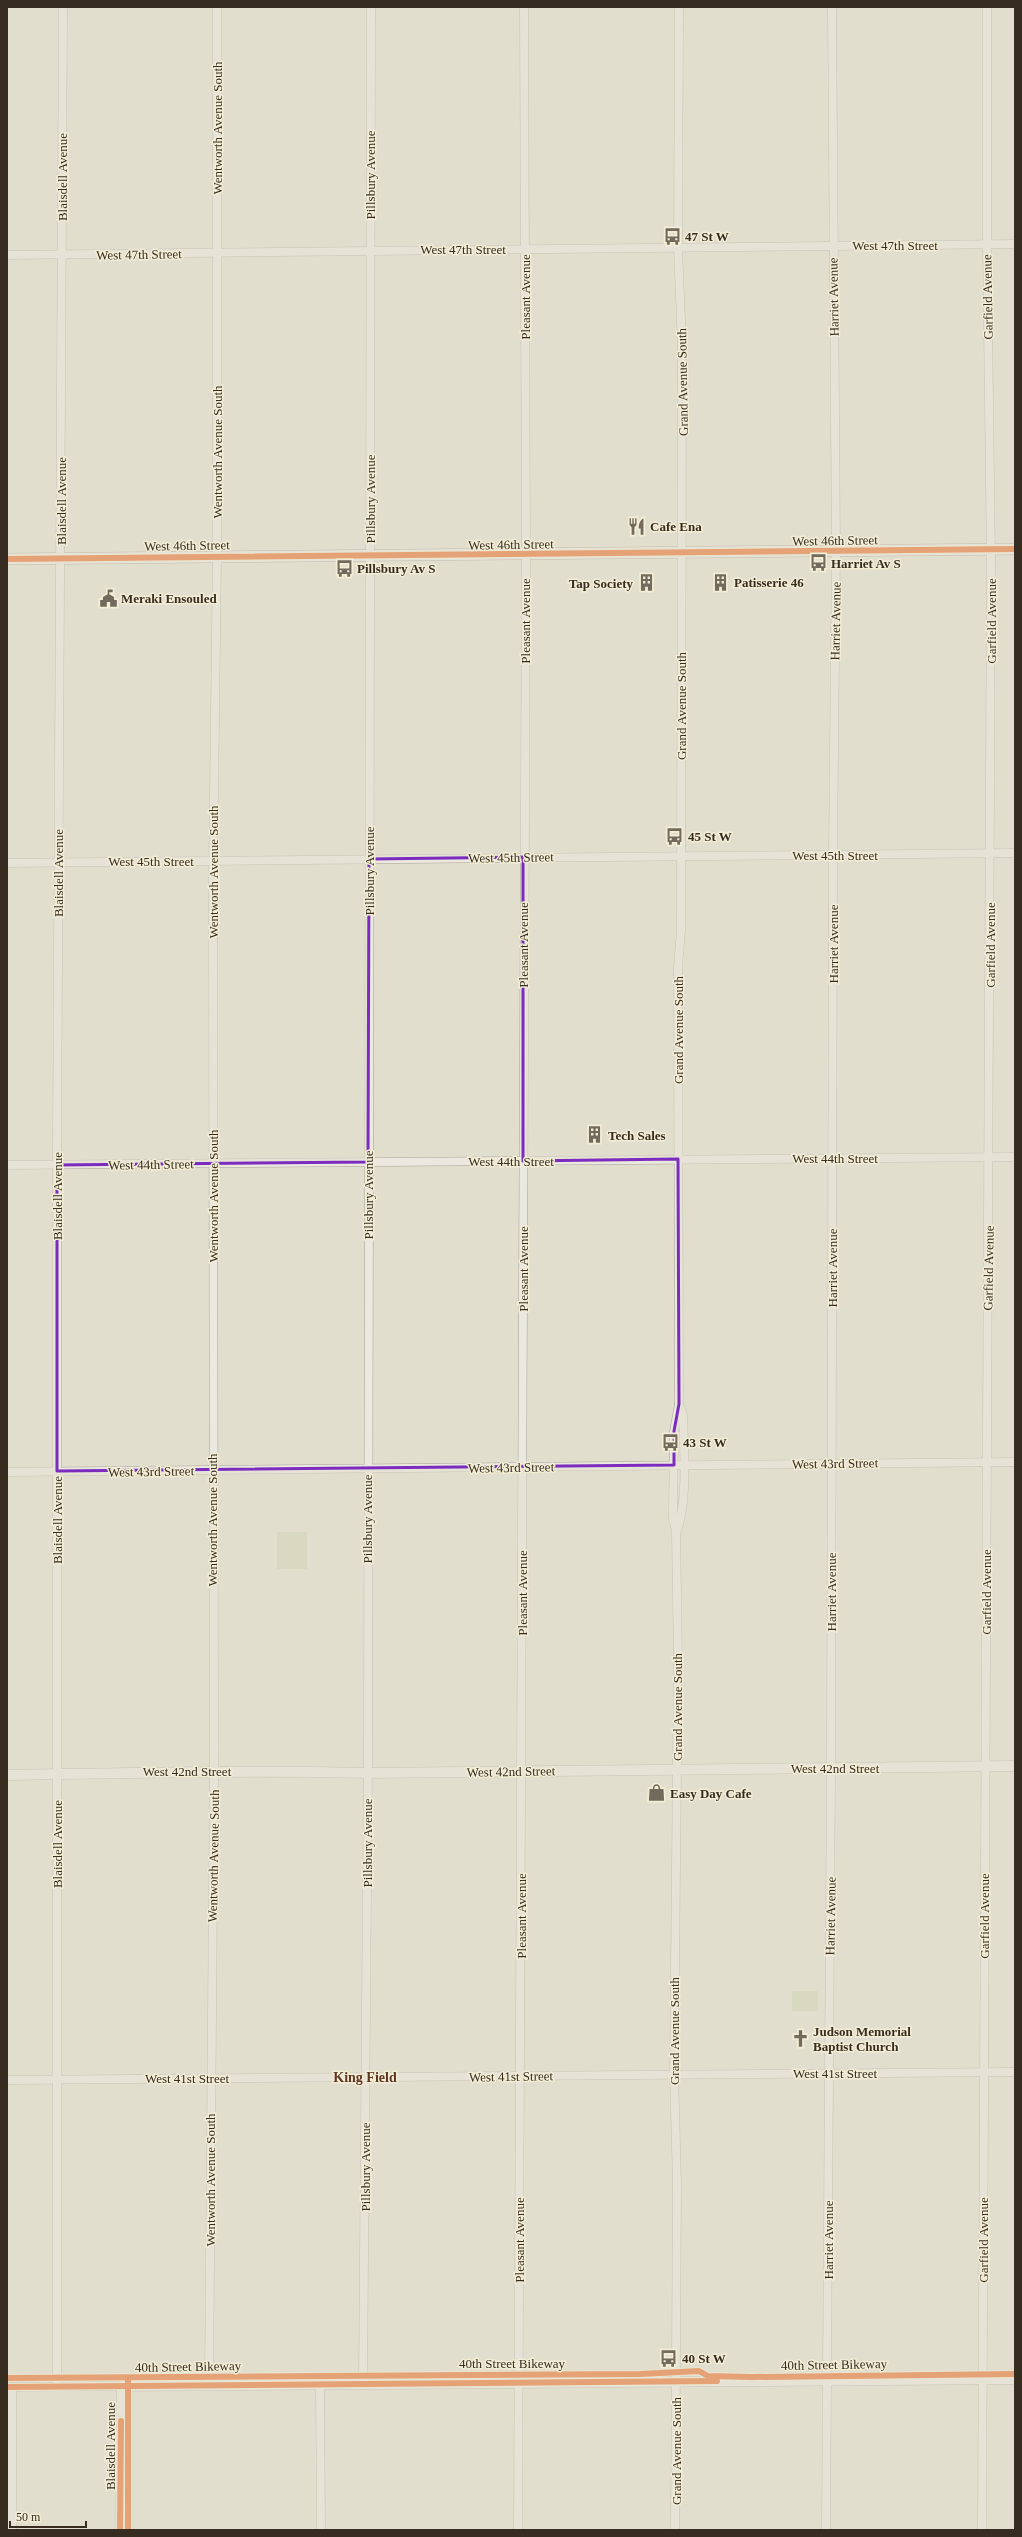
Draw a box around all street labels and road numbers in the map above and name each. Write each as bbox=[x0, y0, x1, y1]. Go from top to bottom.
street label: Wentworth Avenue South bbox=[210, 61, 225, 195]
street label: Pillsbury Avenue bbox=[363, 130, 378, 219]
street label: Blaisdell Avenue bbox=[55, 133, 70, 221]
street label: West 47th Street bbox=[852, 238, 938, 253]
street label: West 47th Street bbox=[420, 242, 506, 257]
street label: West 47th Street bbox=[96, 246, 182, 263]
street label: Pleasant Avenue bbox=[518, 254, 533, 340]
street label: Garfield Avenue bbox=[979, 254, 996, 340]
street label: Harriet Avenue bbox=[825, 257, 842, 337]
street label: Grand Avenue South bbox=[674, 327, 691, 436]
street label: Wentworth Avenue South bbox=[210, 385, 225, 519]
street label: Pillsbury Avenue bbox=[363, 454, 378, 543]
street label: Blaisdell Avenue bbox=[54, 457, 69, 545]
street label: West 46th Street bbox=[792, 532, 878, 549]
street label: West 46th Street bbox=[468, 536, 554, 553]
street label: West 46th Street bbox=[144, 537, 230, 554]
street label: Pleasant Avenue bbox=[518, 578, 533, 664]
street label: Garfield Avenue bbox=[984, 578, 999, 664]
street label: Harriet Avenue bbox=[827, 581, 844, 661]
street label: Grand Avenue South bbox=[674, 651, 689, 760]
street label: Wentworth Avenue South bbox=[206, 805, 221, 939]
street label: Pillsbury Avenue bbox=[362, 826, 377, 915]
street label: Blaisdell Avenue bbox=[51, 829, 66, 917]
street label: West 45th Street bbox=[792, 848, 878, 863]
street label: West 45th Street bbox=[468, 849, 554, 866]
street label: West 45th Street bbox=[108, 854, 194, 869]
street label: Pleasant Avenue bbox=[516, 902, 531, 988]
street label: Garfield Avenue bbox=[983, 902, 998, 988]
street label: Harriet Avenue bbox=[826, 904, 841, 983]
street label: Grand Avenue South bbox=[671, 975, 686, 1084]
street label: Wentworth Avenue South bbox=[206, 1129, 221, 1263]
street label: Pillsbury Avenue bbox=[361, 1150, 376, 1239]
street label: West 44th Street bbox=[792, 1151, 878, 1166]
street label: Blaisdell Avenue bbox=[50, 1152, 65, 1240]
street label: West 44th Street bbox=[468, 1154, 554, 1169]
street label: West 44th Street bbox=[108, 1156, 194, 1173]
street label: Garfield Avenue bbox=[980, 1225, 997, 1311]
street label: Pleasant Avenue bbox=[516, 1226, 531, 1312]
street label: Harriet Avenue bbox=[825, 1228, 840, 1307]
street label: Wentworth Avenue South bbox=[205, 1453, 220, 1587]
street label: West 43rd Street bbox=[792, 1455, 879, 1472]
street label: West 43rd Street bbox=[468, 1459, 555, 1476]
street label: West 43rd Street bbox=[108, 1463, 195, 1480]
street label: Pillsbury Avenue bbox=[360, 1474, 375, 1563]
street label: Blaisdell Avenue bbox=[50, 1476, 65, 1564]
street label: Garfield Avenue bbox=[979, 1549, 994, 1635]
street label: Pleasant Avenue bbox=[515, 1550, 530, 1636]
street label: Harriet Avenue bbox=[824, 1552, 839, 1631]
street label: Grand Avenue South bbox=[670, 1652, 685, 1761]
street label: West 42nd Street bbox=[791, 1761, 880, 1776]
street label: West 42nd Street bbox=[467, 1763, 556, 1780]
street label: West 42nd Street bbox=[143, 1764, 232, 1779]
street label: Wentworth Avenue South bbox=[205, 1789, 222, 1923]
street label: Pillsbury Avenue bbox=[360, 1798, 375, 1887]
street label: Blaisdell Avenue bbox=[50, 1800, 65, 1888]
street label: Pleasant Avenue bbox=[514, 1873, 529, 1959]
street label: Garfield Avenue bbox=[977, 1873, 992, 1959]
street label: Harriet Avenue bbox=[822, 1876, 839, 1956]
street label: Grand Avenue South bbox=[667, 1976, 682, 2085]
street label: West 41st Street bbox=[793, 2066, 877, 2081]
street label: West 41st Street bbox=[469, 2068, 554, 2085]
street label: West 41st Street bbox=[145, 2071, 229, 2086]
street label: Wentworth Avenue South bbox=[203, 2113, 218, 2247]
street label: Pillsbury Avenue bbox=[358, 2122, 373, 2211]
street label: Pleasant Avenue bbox=[512, 2197, 527, 2283]
street label: Garfield Avenue bbox=[976, 2197, 991, 2283]
street label: Harriet Avenue bbox=[821, 2200, 836, 2279]
street label: 40th Street Bikeway bbox=[459, 2356, 566, 2371]
street label: 40th Street Bikeway bbox=[781, 2356, 888, 2373]
street label: 40th Street Bikeway bbox=[135, 2358, 242, 2375]
street label: Grand Avenue South bbox=[669, 2396, 684, 2505]
street label: Blaisdell Avenue bbox=[103, 2402, 118, 2490]

